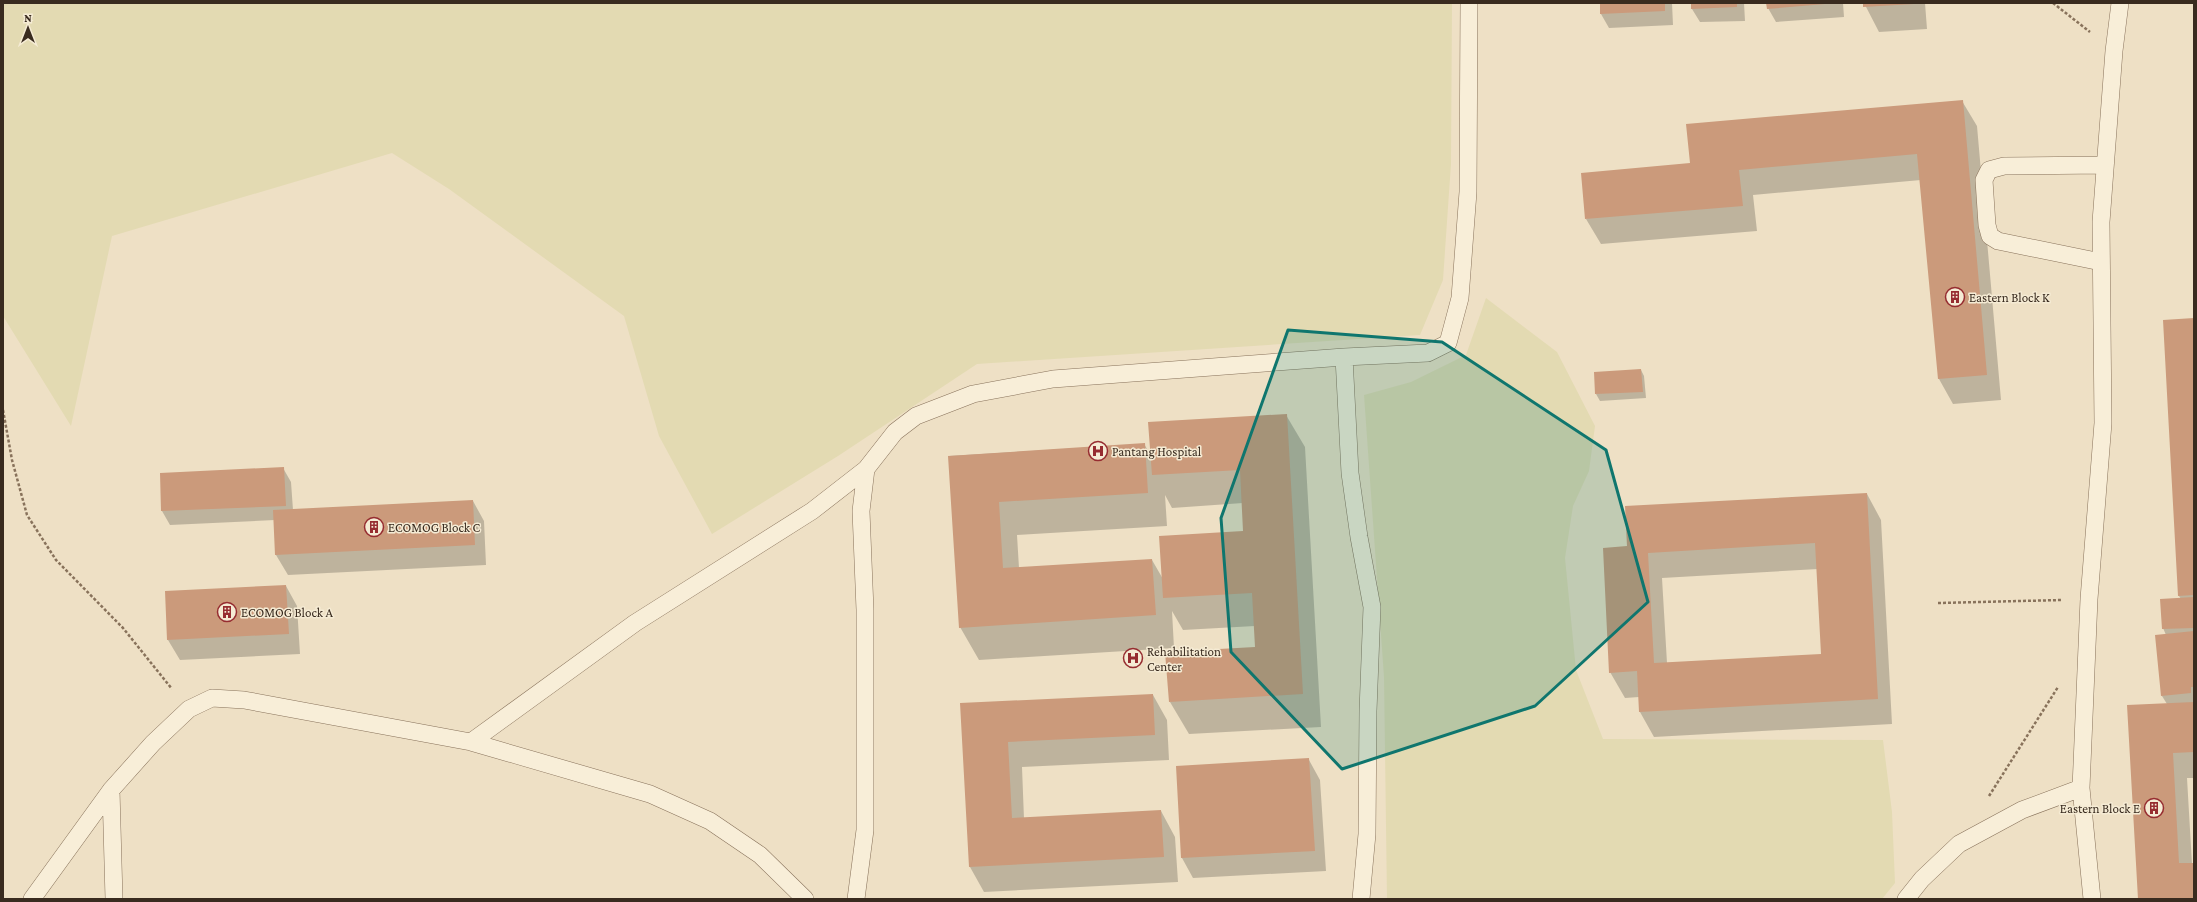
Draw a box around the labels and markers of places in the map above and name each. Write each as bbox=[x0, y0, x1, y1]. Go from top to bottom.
building icon: Eastern Block K bbox=[1944, 286, 1966, 308]
place label: Eastern Block K bbox=[1969, 290, 2050, 305]
hospital icon: Pantang Hospital bbox=[1087, 440, 1109, 462]
place label: Pantang Hospital bbox=[1112, 444, 1202, 459]
building icon: ECOMOG Block C bbox=[363, 516, 385, 538]
place label: ECOMOG Block C bbox=[388, 520, 480, 535]
building icon: ECOMOG Block A bbox=[216, 601, 238, 623]
place label: ECOMOG Block A bbox=[241, 605, 333, 620]
place label: Rehabilitation Center bbox=[1147, 644, 1221, 674]
hospital icon: Rehabilitation Center bbox=[1122, 647, 1144, 669]
building icon: Eastern Block E bbox=[2143, 797, 2165, 819]
place label: Eastern Block E bbox=[2060, 801, 2140, 816]

